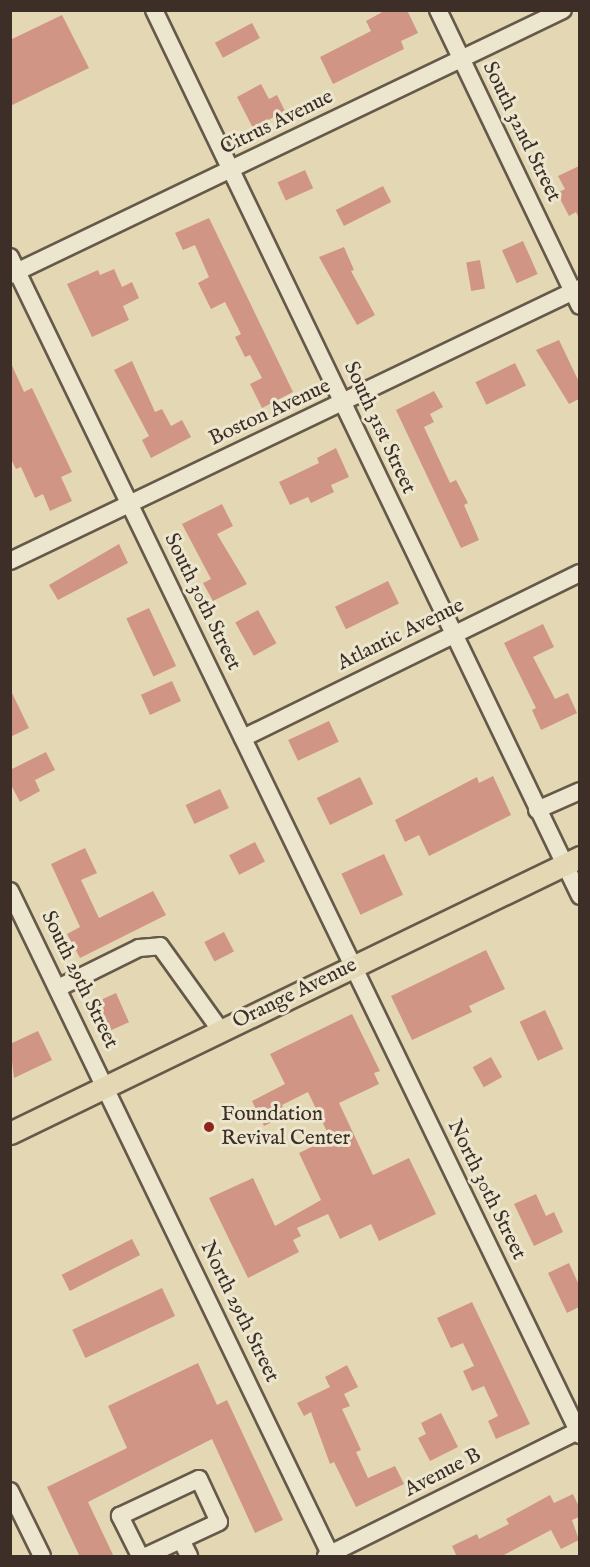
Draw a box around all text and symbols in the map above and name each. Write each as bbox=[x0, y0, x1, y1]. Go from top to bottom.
street label: South 32nd Street bbox=[476, 58, 566, 206]
street label: Citrus Avenue bbox=[216, 85, 338, 161]
street label: South 31st Street bbox=[337, 358, 421, 498]
street label: Boston Avenue bbox=[205, 374, 335, 452]
street label: South 30th Street bbox=[158, 529, 246, 675]
street label: Atlantic Avenue bbox=[334, 593, 468, 677]
street label: South 29th Street bbox=[35, 907, 123, 1053]
street label: Orange Avenue bbox=[229, 953, 361, 1035]
place label: Foundation Revival Center bbox=[221, 1102, 350, 1152]
street label: North 30th Street bbox=[441, 1116, 531, 1264]
marker: Foundation Revival Center bbox=[202, 1120, 216, 1134]
street label: North 29th Street bbox=[194, 1237, 284, 1387]
street label: Avenue B bbox=[400, 1443, 486, 1503]

